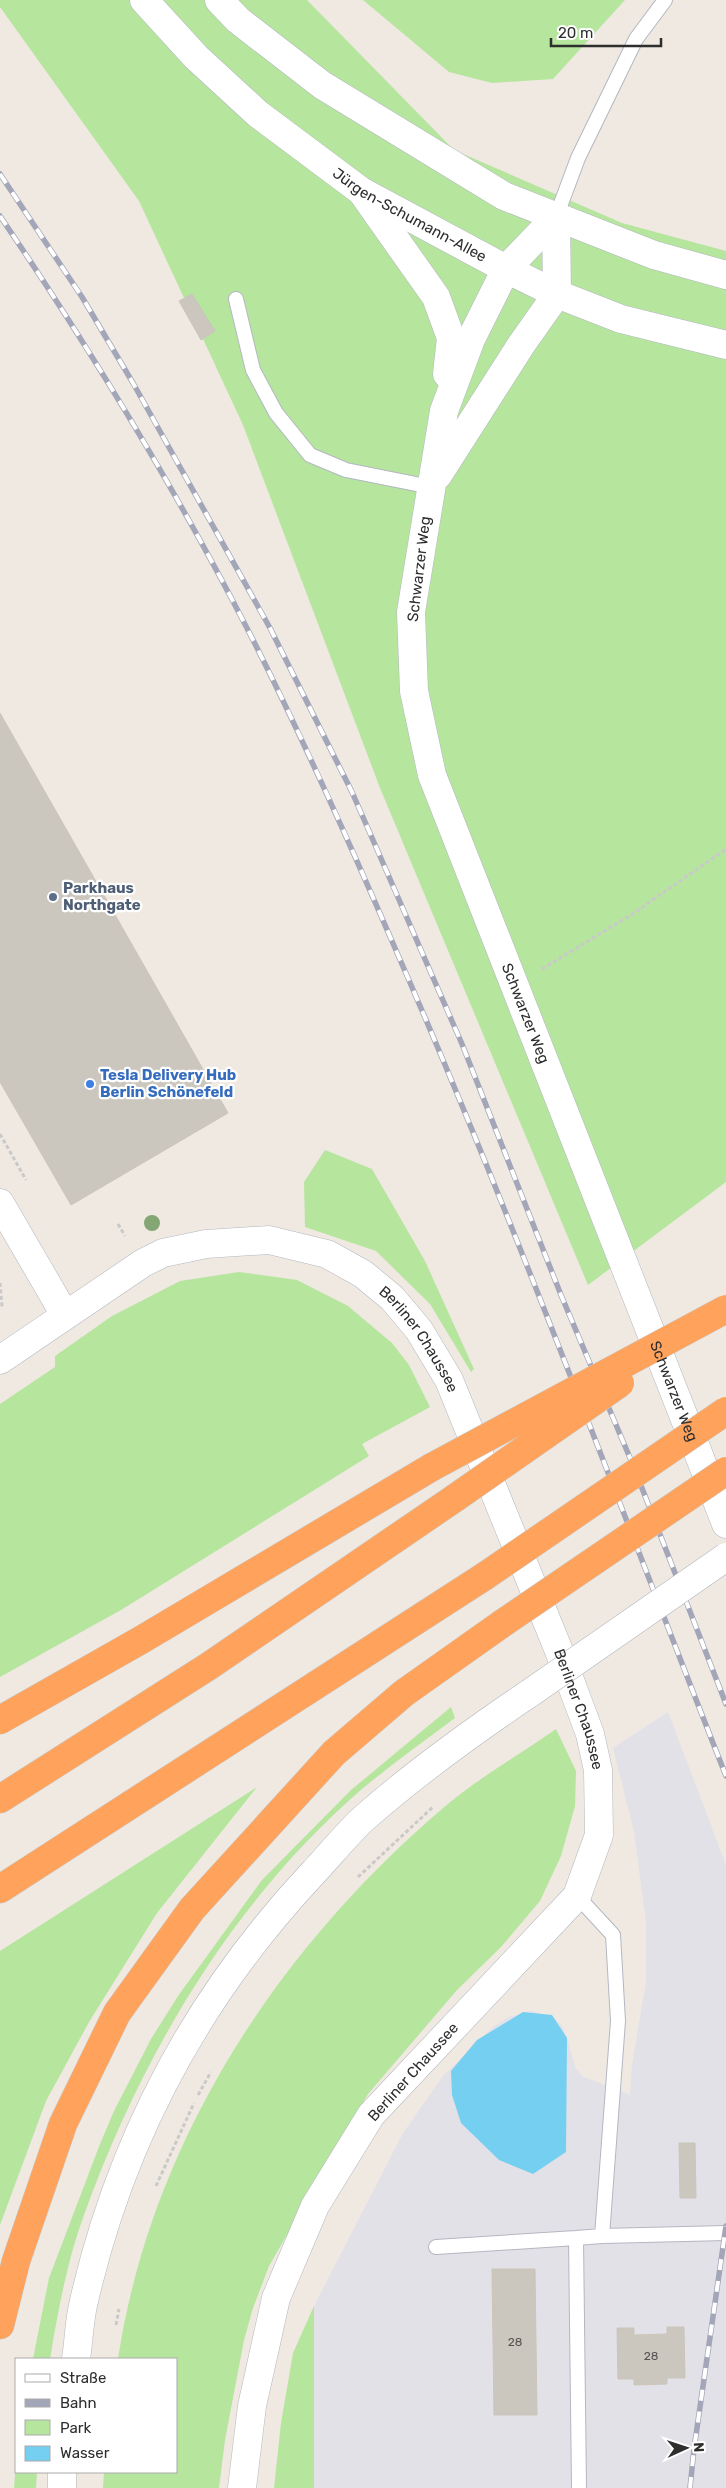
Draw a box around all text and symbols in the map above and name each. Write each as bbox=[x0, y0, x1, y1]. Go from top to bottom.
scale bar bbox=[551, 15, 661, 47]
text: 20 m bbox=[558, 24, 593, 42]
street label: Jürgen-Schumann-Allee bbox=[329, 164, 490, 266]
street label: Schwarzer Weg bbox=[404, 515, 434, 623]
place label: Parkhaus Northgate bbox=[63, 879, 141, 914]
marker: Parkhaus Northgate bbox=[47, 891, 59, 903]
street label: Schwarzer Weg bbox=[498, 961, 553, 1066]
place label: Tesla Delivery Hub Berlin Schönefeld bbox=[100, 1066, 236, 1101]
marker: Tesla Delivery Hub Berlin Schönefeld bbox=[84, 1078, 96, 1090]
street label: Berliner Chaussee bbox=[375, 1282, 462, 1395]
street label: Schwarzer Weg bbox=[646, 1339, 702, 1444]
street label: Berliner Chaussee bbox=[550, 1646, 607, 1771]
street label: Berliner Chaussee bbox=[364, 2019, 462, 2125]
house number: 28 bbox=[508, 2335, 522, 2349]
house number: 28 bbox=[644, 2349, 658, 2363]
legend bbox=[15, 2358, 178, 2473]
text: Straße bbox=[60, 2369, 106, 2387]
text: Bahn bbox=[60, 2394, 97, 2412]
text: Park bbox=[60, 2419, 91, 2437]
north arrow bbox=[661, 2423, 711, 2473]
text: N bbox=[690, 2442, 707, 2453]
text: Wasser bbox=[60, 2444, 110, 2462]

